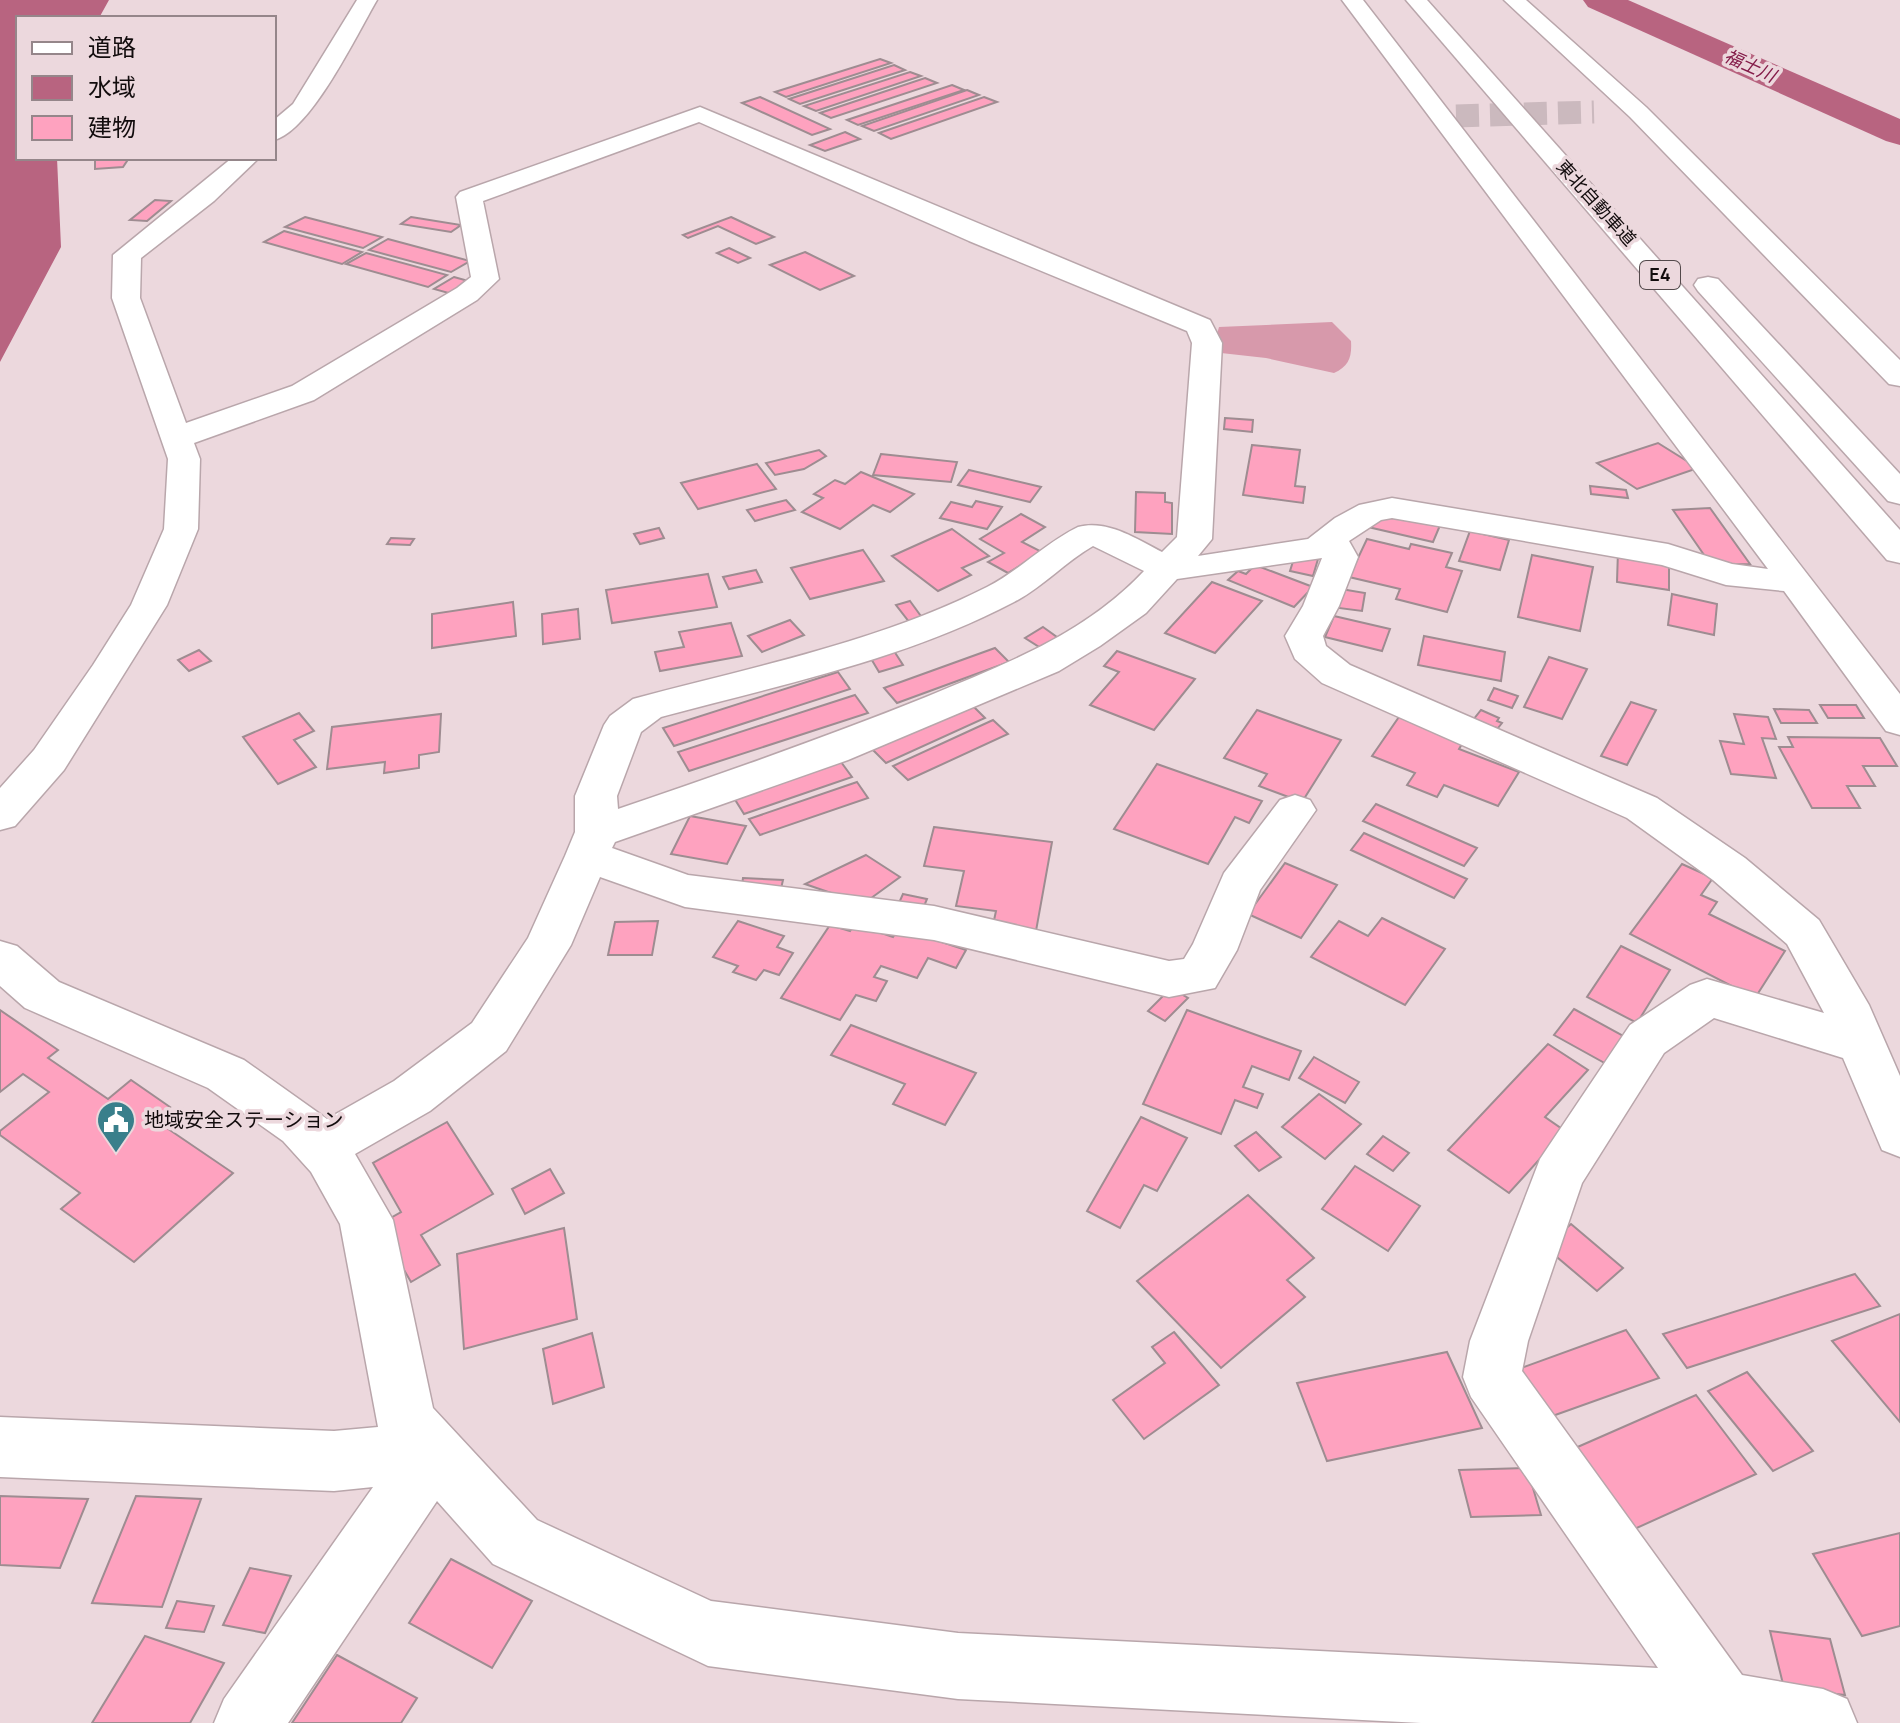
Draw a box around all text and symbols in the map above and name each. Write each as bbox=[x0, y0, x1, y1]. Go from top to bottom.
legend bbox=[16, 16, 276, 160]
text: 道路 bbox=[88, 30, 136, 63]
water label: 福士川 bbox=[1721, 43, 1782, 88]
text: 水域 bbox=[88, 70, 136, 103]
text: 建物 bbox=[88, 110, 136, 143]
street label: 東北自動車道 bbox=[1552, 154, 1642, 250]
road number: E4 bbox=[1640, 261, 1680, 289]
public building icon: 地域安全ステーション bbox=[95, 1099, 137, 1154]
place label: 地域安全ステーション bbox=[144, 1106, 344, 1133]

